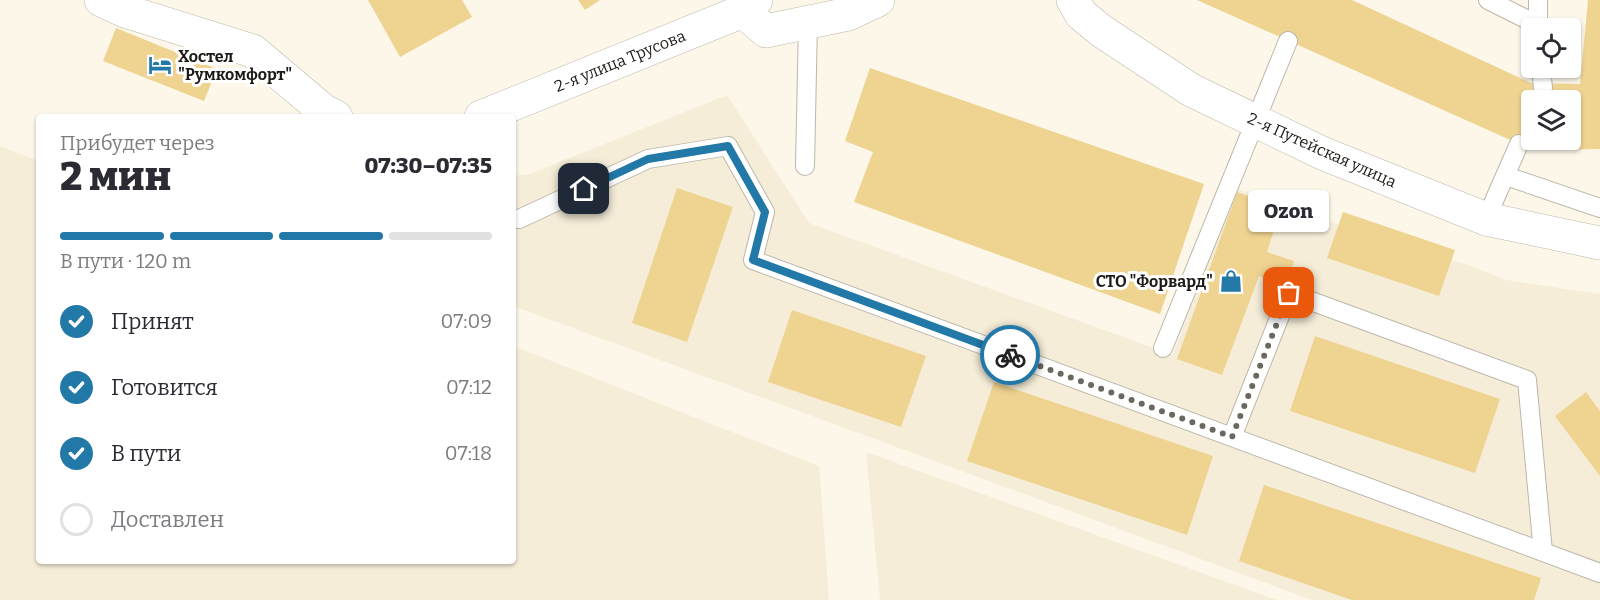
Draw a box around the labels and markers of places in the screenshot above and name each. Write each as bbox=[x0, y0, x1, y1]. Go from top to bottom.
place label: Хостел "Румкомфорт" bbox=[178, 47, 292, 84]
hotel icon: Хостел "Румкомфорт" bbox=[147, 52, 173, 78]
pin bbox=[558, 163, 609, 214]
callout: Ozon bbox=[1248, 191, 1330, 233]
pin bbox=[1263, 267, 1314, 318]
shop icon: СТО "Форвард" bbox=[1218, 268, 1244, 294]
place label: СТО "Форвард" bbox=[1096, 272, 1213, 291]

